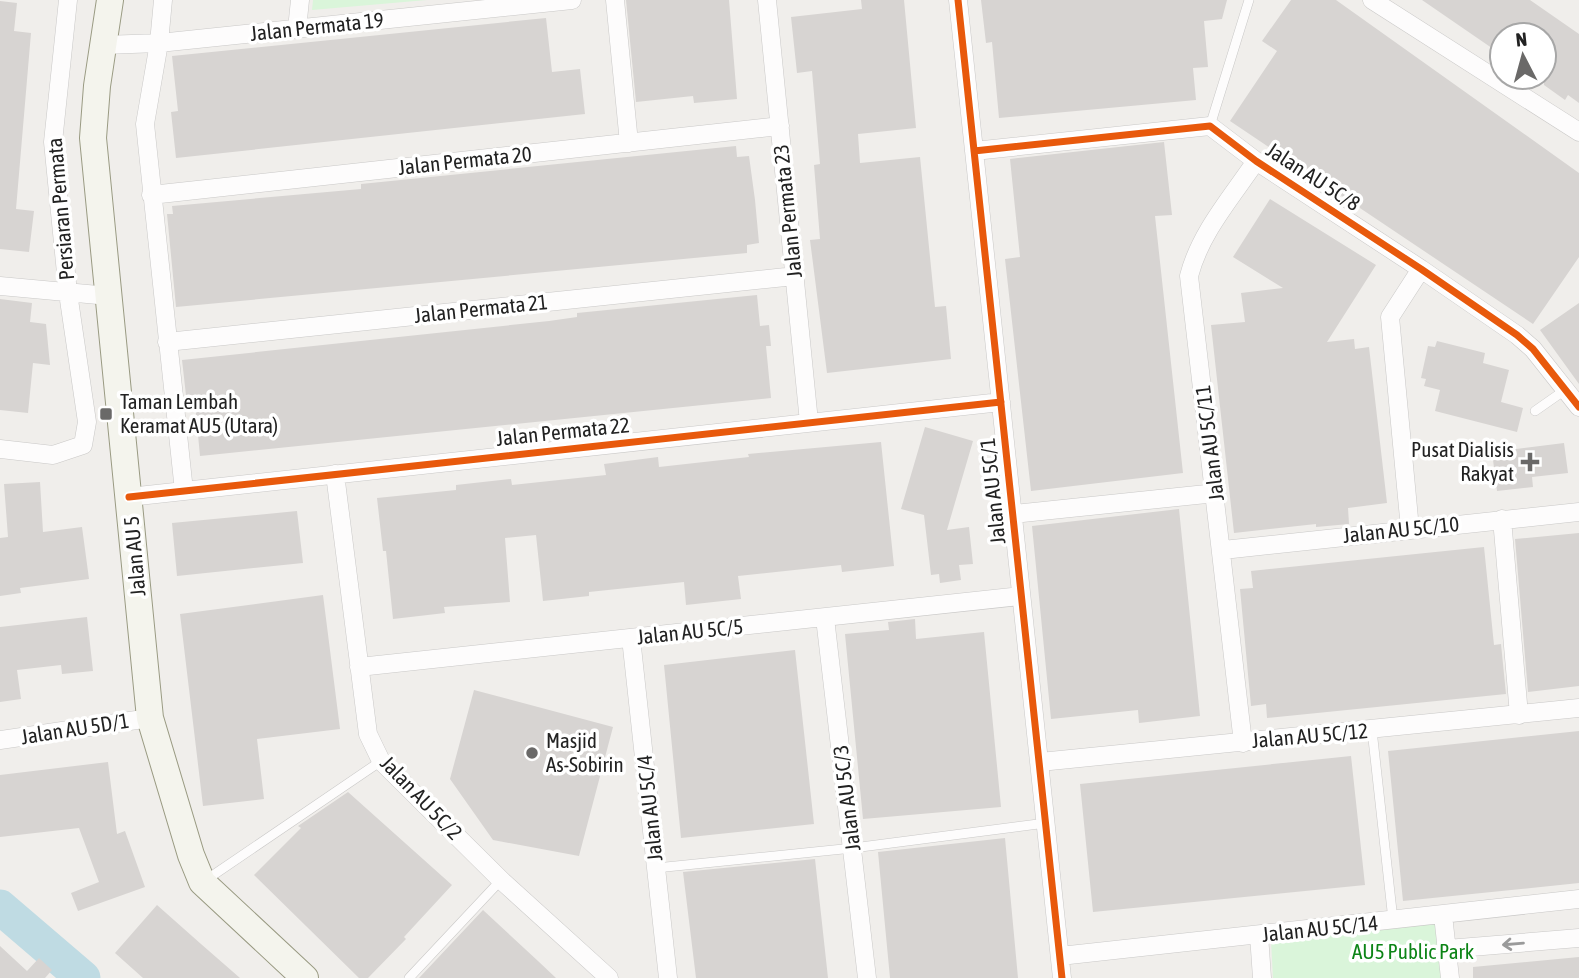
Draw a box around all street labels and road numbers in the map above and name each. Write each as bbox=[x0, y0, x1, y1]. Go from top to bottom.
street label: Jalan Permata 19 bbox=[249, 7, 385, 45]
street label: Persiaran Permata bbox=[42, 137, 78, 281]
street label: Jalan AU 5C/8 bbox=[1262, 137, 1365, 215]
street label: Jalan Permata 20 bbox=[397, 141, 533, 179]
street label: Jalan Permata 23 bbox=[768, 143, 806, 279]
street label: Jalan Permata 21 bbox=[413, 289, 549, 327]
street label: Jalan AU 5C/11 bbox=[1190, 384, 1228, 502]
street label: Jalan Permata 22 bbox=[495, 412, 631, 450]
street label: Jalan AU 5C/1 bbox=[974, 437, 1010, 545]
street label: Jalan AU 5C/10 bbox=[1342, 511, 1460, 547]
street label: Jalan AU 5 bbox=[119, 515, 149, 597]
street label: Jalan AU 5C/5 bbox=[636, 613, 744, 649]
street label: Jalan AU 5D/1 bbox=[19, 708, 131, 748]
street label: Jalan AU 5C/12 bbox=[1251, 718, 1369, 752]
street label: Jalan AU 5C/3 bbox=[828, 744, 864, 853]
street label: Jalan AU 5C/2 bbox=[376, 751, 467, 844]
street label: Jalan AU 5C/4 bbox=[631, 754, 667, 862]
street label: Jalan AU 5C/14 bbox=[1261, 910, 1379, 946]

